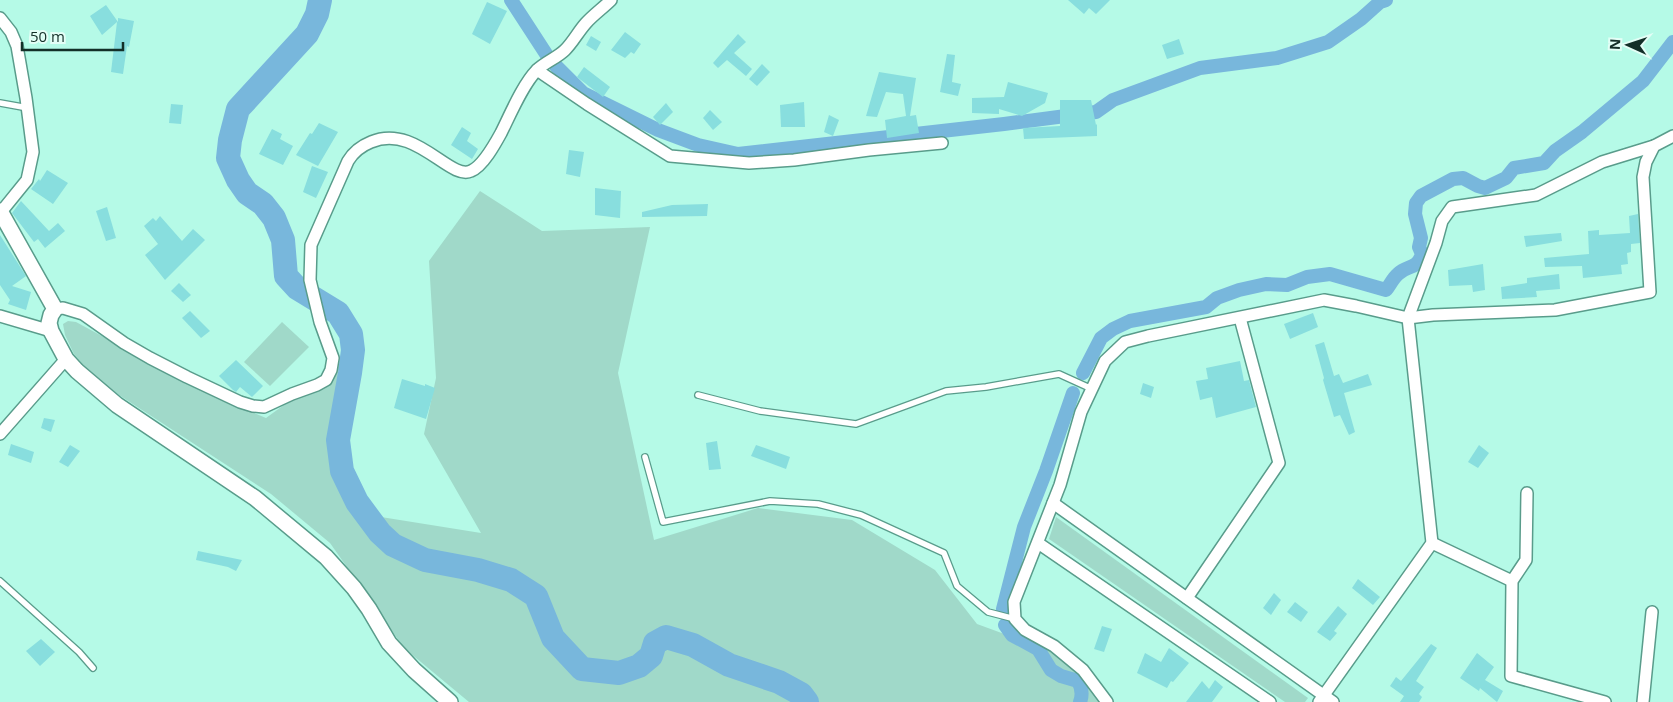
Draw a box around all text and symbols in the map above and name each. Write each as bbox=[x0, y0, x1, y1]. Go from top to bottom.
scale bar bbox=[22, 20, 124, 52]
north arrow bbox=[1603, 20, 1653, 70]
text: 50 m bbox=[30, 26, 65, 46]
text: N bbox=[1605, 38, 1624, 50]

